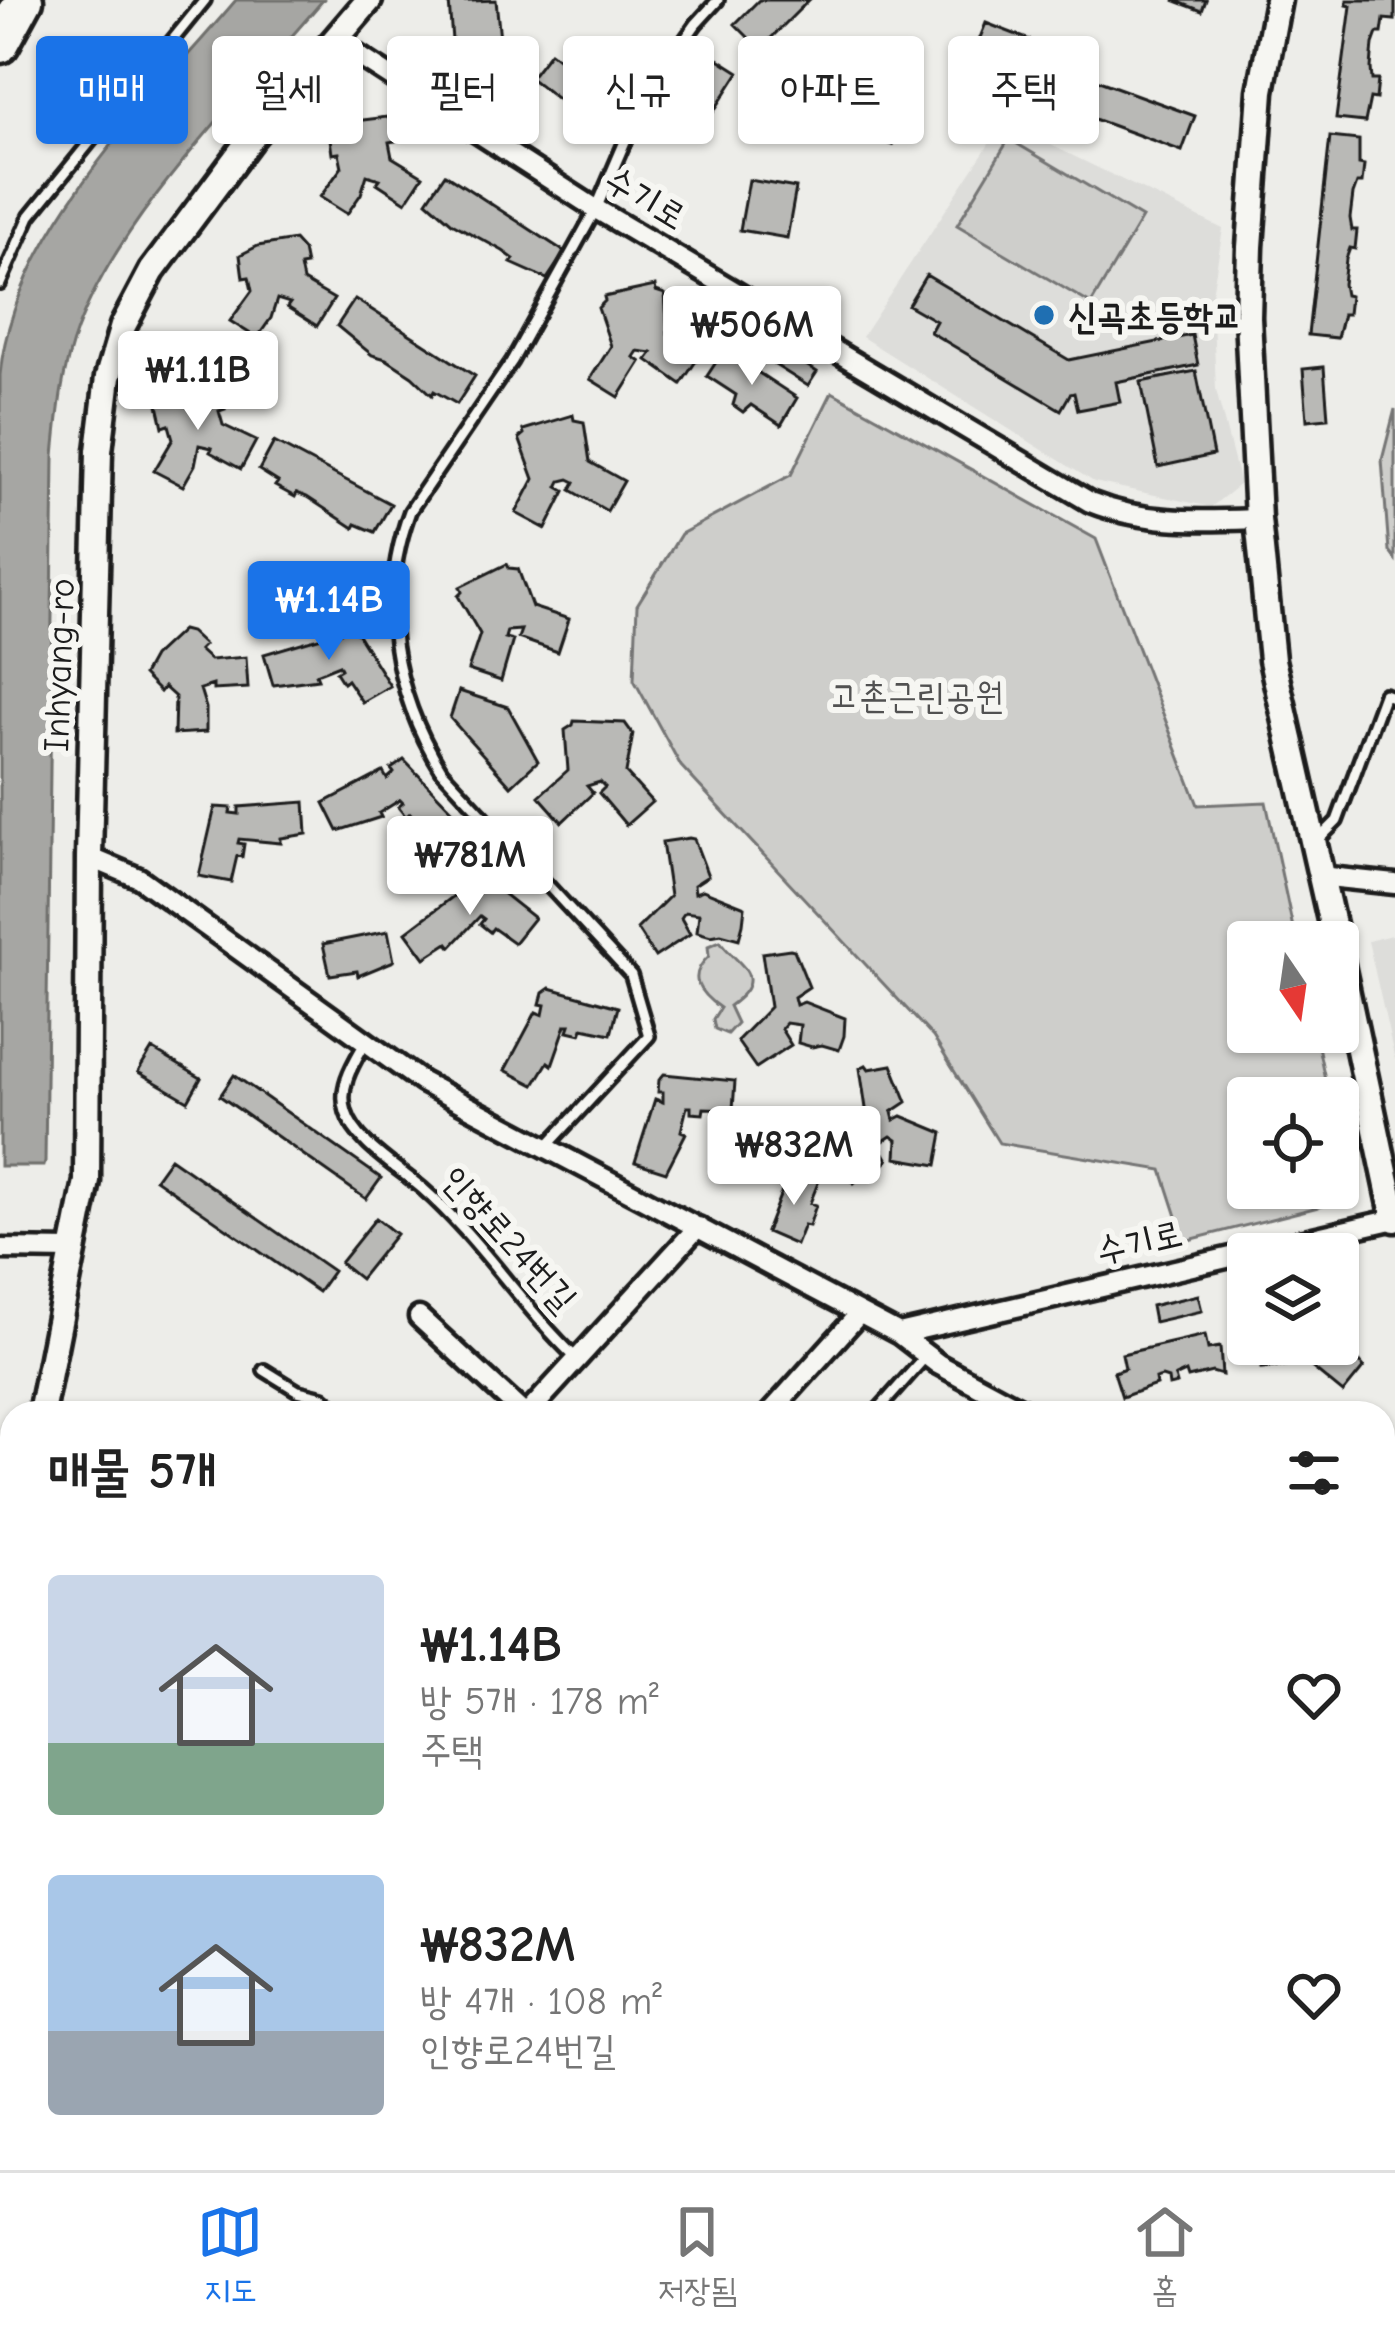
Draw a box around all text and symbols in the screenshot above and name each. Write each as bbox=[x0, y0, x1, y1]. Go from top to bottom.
chip: 매매 bbox=[36, 36, 188, 144]
chip: 월세 bbox=[212, 36, 363, 144]
chip: 필터 bbox=[387, 36, 539, 144]
chip: 신규 bbox=[563, 36, 714, 144]
chip: 아파트 bbox=[738, 36, 924, 144]
chip: 주택 bbox=[948, 36, 1099, 144]
street label: 수기로 bbox=[597, 158, 693, 238]
pin: ₩506M bbox=[668, 286, 836, 388]
place label: 신곡초등학교 bbox=[1068, 296, 1242, 337]
text: ₩506M bbox=[690, 302, 814, 347]
marker: 신곡초등학교 bbox=[1031, 302, 1057, 328]
pin: ₩1.11B bbox=[100, 331, 296, 433]
text: ₩1.11B bbox=[145, 347, 251, 392]
pin: ₩1.14B bbox=[231, 561, 427, 663]
text: ₩1.14B bbox=[275, 577, 383, 622]
street label: Inhyang-ro bbox=[36, 578, 83, 753]
park label: 고촌근린공원 bbox=[830, 676, 1004, 717]
pin: ₩781M bbox=[386, 816, 554, 918]
text: ₩781M bbox=[414, 832, 526, 877]
north arrow bbox=[1227, 921, 1359, 1053]
map controls bbox=[1227, 921, 1359, 1365]
button: locate bbox=[1227, 1077, 1359, 1209]
pin: ₩832M bbox=[710, 1106, 878, 1208]
text: ₩832M bbox=[734, 1122, 854, 1167]
street label: 인향로24번길 bbox=[433, 1158, 585, 1320]
street label: 수기로 bbox=[1092, 1213, 1186, 1272]
button: layers bbox=[1227, 1233, 1359, 1365]
icon: filters bbox=[1281, 1440, 1347, 1506]
text: 매물 5개 bbox=[48, 1442, 216, 1501]
text: ₩1.14B bbox=[420, 1615, 562, 1674]
icon: home bbox=[144, 1623, 288, 1767]
icon: heart bbox=[1281, 1662, 1347, 1728]
text: 방 5개 · 178 m² bbox=[420, 1679, 659, 1724]
text: 주택 bbox=[420, 1728, 483, 1773]
text: ₩832M bbox=[420, 1915, 576, 1974]
icon: home bbox=[144, 1923, 288, 2067]
icon: heart bbox=[1281, 1962, 1347, 2028]
text: 방 4개 · 108 m² bbox=[420, 1979, 662, 2024]
text: 인향로24번길 bbox=[420, 2028, 616, 2073]
tab: 지도 bbox=[197, 2199, 263, 2312]
tab: 저장됨 bbox=[658, 2199, 737, 2312]
tab: 홈 bbox=[1132, 2199, 1198, 2312]

